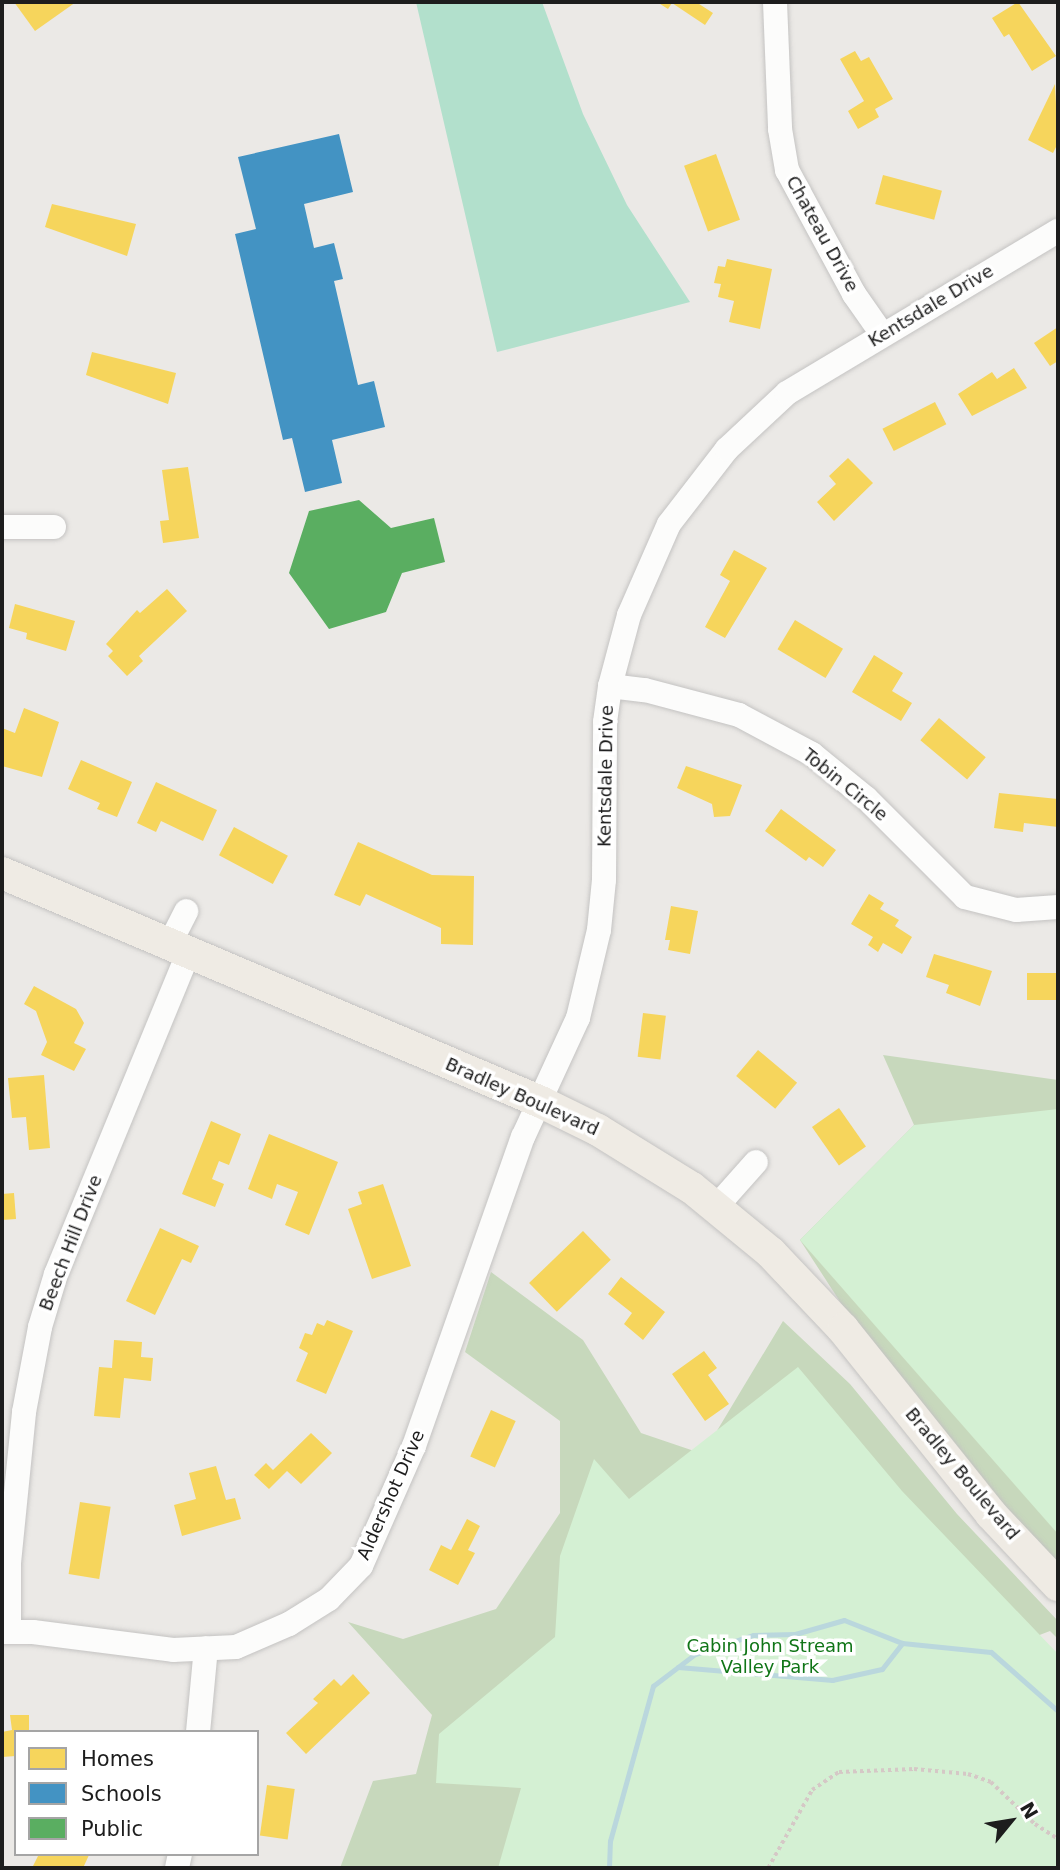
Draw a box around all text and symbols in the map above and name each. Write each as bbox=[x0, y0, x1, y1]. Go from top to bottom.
street label: Chateau Drive bbox=[781, 172, 863, 296]
street label: Kentsdale Drive bbox=[865, 260, 997, 352]
street label: Kentsdale Drive bbox=[594, 705, 618, 847]
street label: Tobin Circle bbox=[798, 744, 892, 826]
street label: Bradley Boulevard bbox=[442, 1053, 602, 1141]
street label: Beech Hill Drive bbox=[35, 1172, 107, 1314]
street label: Bradley Boulevard bbox=[900, 1404, 1024, 1544]
street label: Aldershot Drive bbox=[353, 1427, 429, 1563]
park label: Cabin John Stream Valley Park bbox=[686, 1636, 854, 1678]
legend bbox=[14, 1730, 259, 1856]
text: Homes bbox=[81, 1747, 154, 1771]
text: Schools bbox=[81, 1782, 162, 1806]
north arrow bbox=[976, 1786, 1046, 1856]
text: N bbox=[1016, 1798, 1043, 1823]
text: Public bbox=[81, 1817, 143, 1841]

